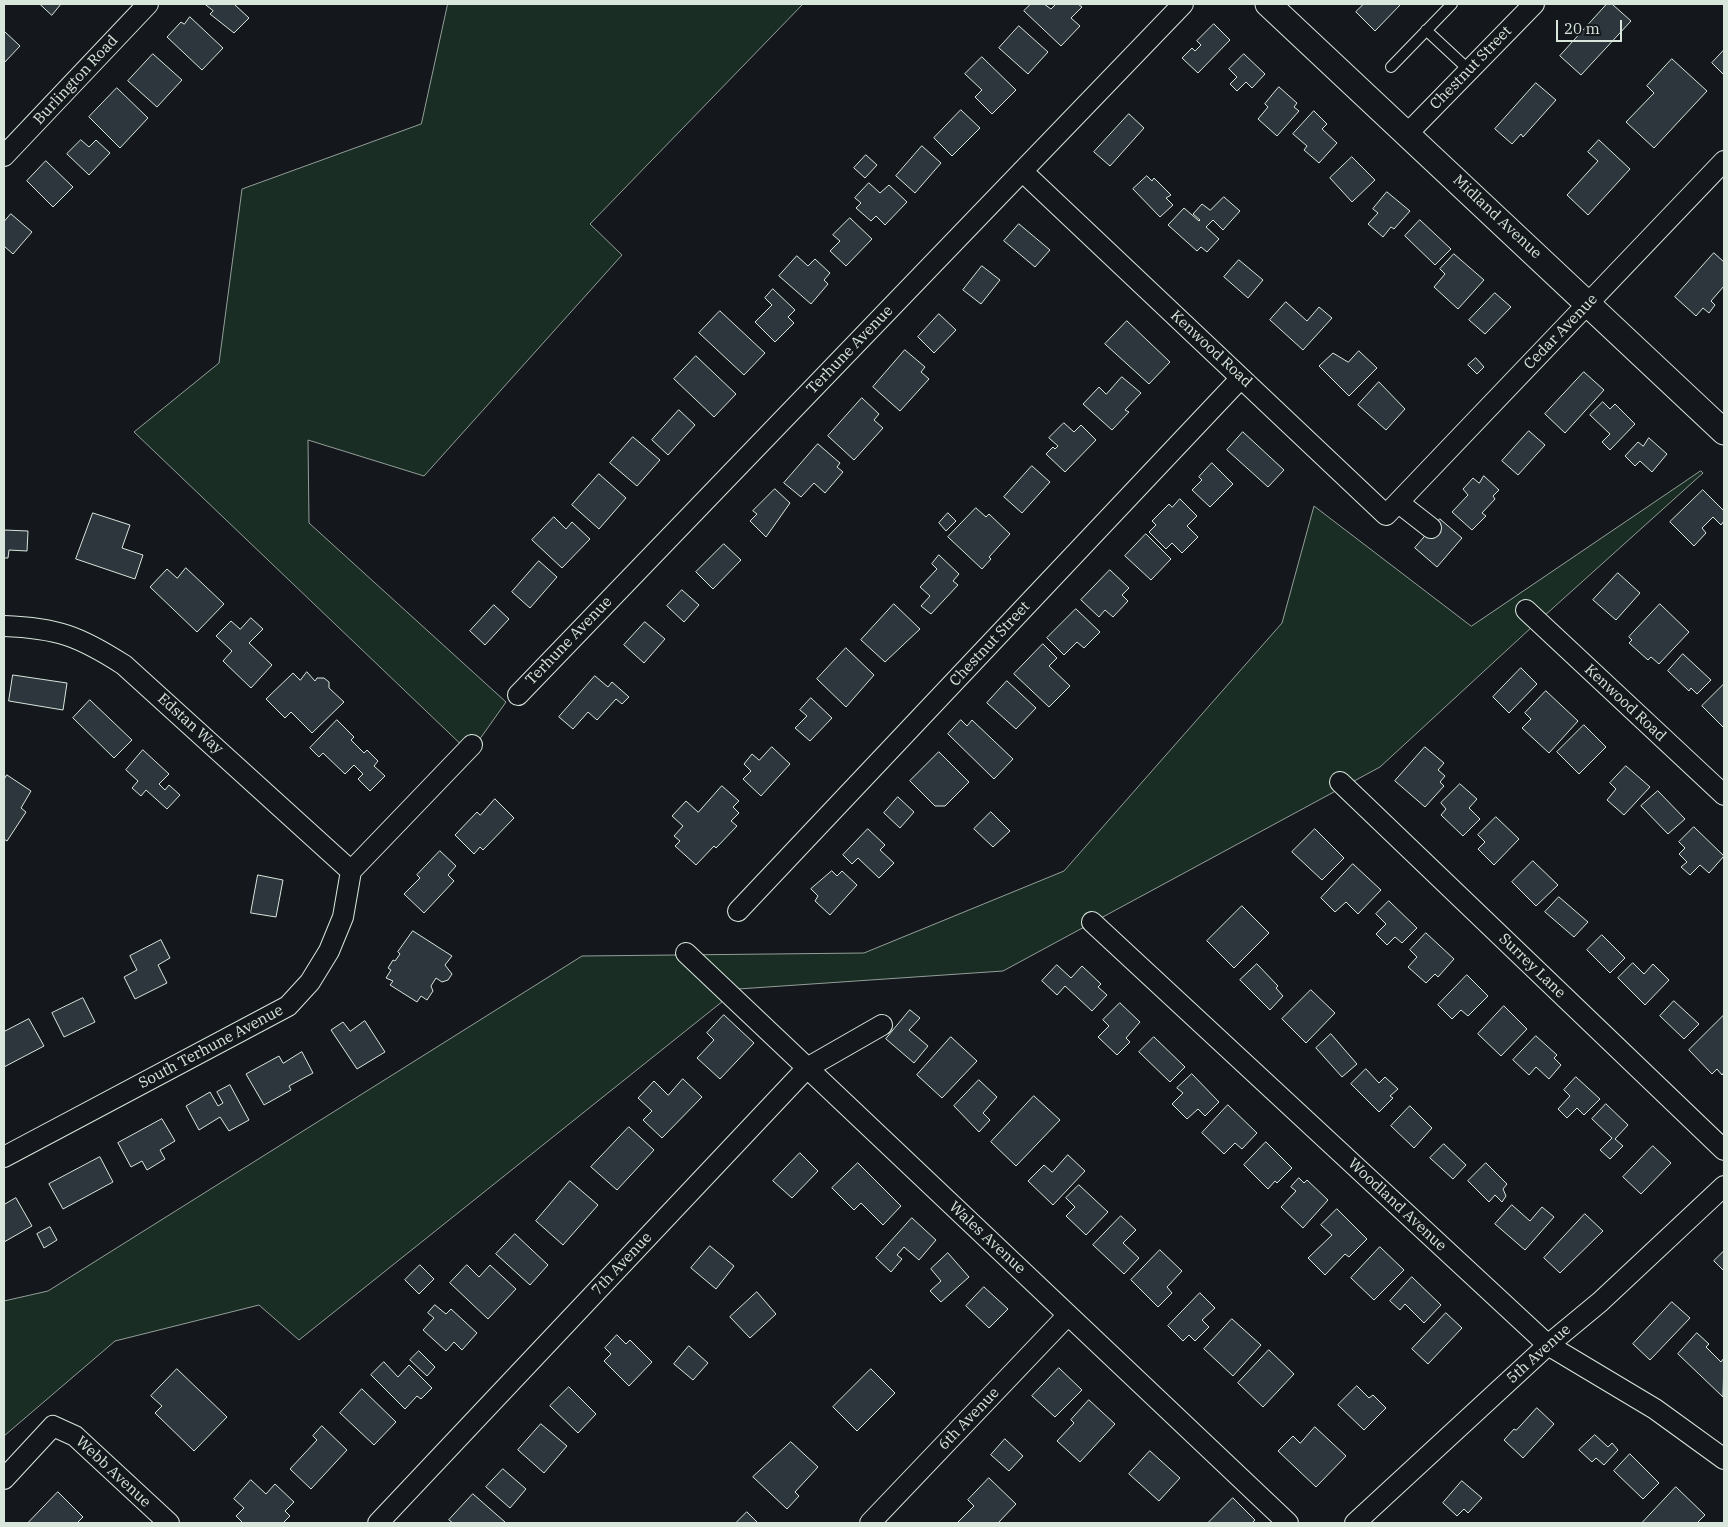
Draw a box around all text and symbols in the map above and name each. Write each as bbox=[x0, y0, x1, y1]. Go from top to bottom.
scale bar bbox=[1558, 10, 1624, 42]
text: 20 m bbox=[1564, 19, 1600, 38]
street label: Chestnut Street bbox=[1427, 22, 1515, 114]
street label: Burlington Road bbox=[30, 32, 122, 128]
street label: Midland Avenue bbox=[1449, 171, 1545, 263]
street label: Cedar Avenue bbox=[1521, 291, 1601, 373]
street label: Terhune Avenue bbox=[803, 302, 897, 398]
street label: Kenwood Road bbox=[1167, 307, 1255, 391]
street label: Terhune Avenue bbox=[522, 593, 616, 689]
street label: Chestnut Street bbox=[946, 598, 1034, 690]
street label: Kenwood Road bbox=[1581, 661, 1669, 745]
street label: Edstan Way bbox=[154, 690, 226, 758]
street label: Surrey Lane bbox=[1495, 930, 1569, 1002]
street label: South Terhune Avenue bbox=[136, 1001, 286, 1093]
street label: Woodland Avenue bbox=[1344, 1155, 1450, 1255]
street label: Wales Avenue bbox=[945, 1198, 1029, 1278]
street label: 7th Avenue bbox=[588, 1229, 656, 1299]
street label: 5th Avenue bbox=[1503, 1321, 1575, 1387]
street label: 6th Avenue bbox=[935, 1384, 1003, 1454]
street label: Webb Avenue bbox=[72, 1433, 154, 1511]

